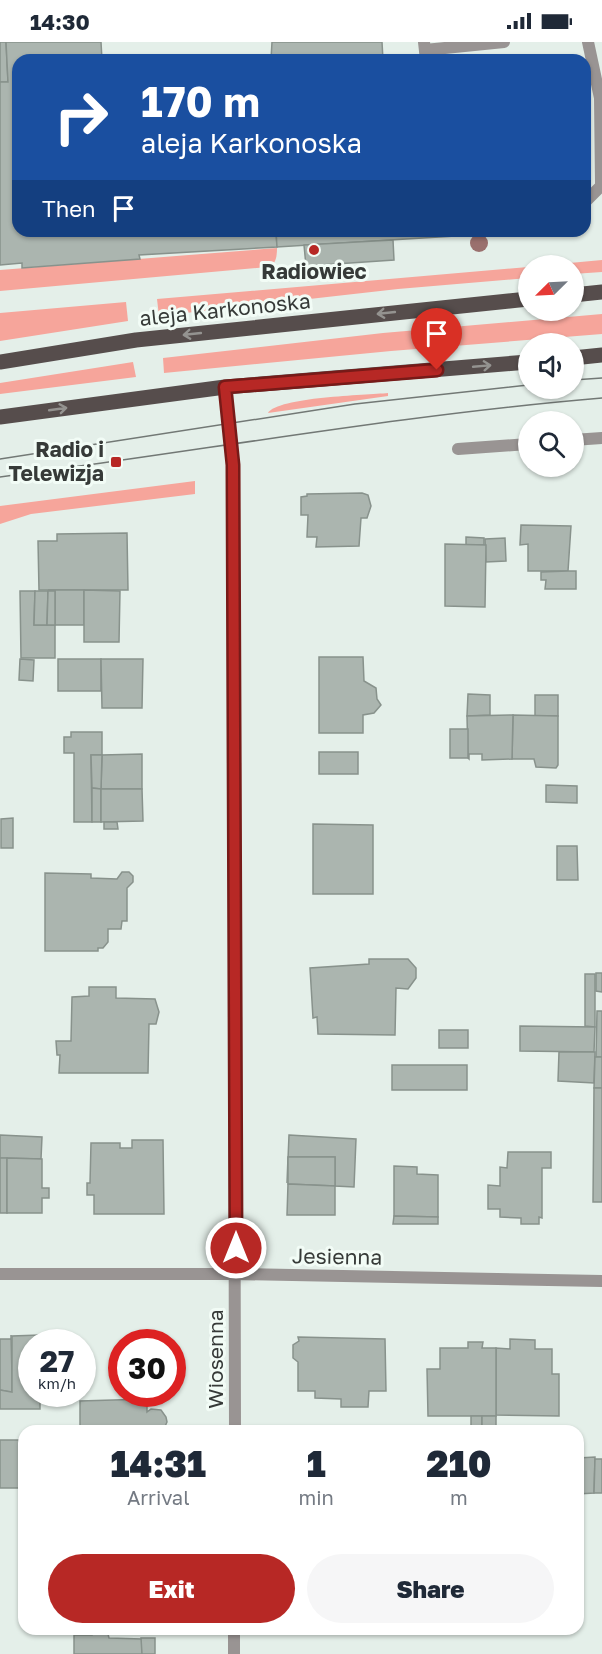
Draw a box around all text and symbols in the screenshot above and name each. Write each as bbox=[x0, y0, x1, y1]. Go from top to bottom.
text: 14:30 bbox=[30, 8, 90, 35]
text: 170 m bbox=[141, 76, 260, 126]
icon: right bbox=[42, 78, 120, 156]
text: aleja Karkonoska bbox=[141, 127, 362, 159]
icon: arrive bbox=[107, 192, 140, 225]
text: Then bbox=[42, 195, 95, 222]
marker: Radiowiec bbox=[307, 243, 321, 257]
north arrow bbox=[518, 255, 584, 321]
map controls bbox=[518, 255, 584, 477]
place label: Radiowiec bbox=[261, 258, 367, 284]
street label: aleja Karkonoska bbox=[138, 287, 312, 331]
one-way arrow bbox=[377, 308, 397, 319]
pin bbox=[411, 308, 462, 370]
icon: arrive bbox=[420, 317, 453, 350]
one-way arrow bbox=[183, 329, 203, 340]
button: sound bbox=[518, 333, 584, 399]
one-way arrow bbox=[471, 360, 491, 371]
one-way arrow bbox=[48, 404, 67, 415]
button: search bbox=[518, 411, 584, 477]
place label: Radio i Telewizja bbox=[9, 436, 104, 486]
marker: Radio i Telewizja bbox=[109, 455, 123, 469]
position arrow bbox=[204, 1216, 268, 1280]
street label: Jesienna bbox=[292, 1242, 382, 1270]
street label: Wiosenna bbox=[202, 1309, 228, 1409]
speed limit sign: 30 bbox=[108, 1329, 186, 1407]
text: 27 bbox=[40, 1343, 74, 1379]
text: km/h bbox=[38, 1374, 76, 1392]
text: 14:31 bbox=[111, 1442, 206, 1485]
text: 1 bbox=[307, 1442, 326, 1485]
text: 210 bbox=[426, 1442, 491, 1485]
text: Arrival bbox=[127, 1485, 190, 1509]
text: min bbox=[298, 1485, 334, 1509]
text: m bbox=[450, 1485, 468, 1509]
button: Exit bbox=[48, 1554, 295, 1623]
button: Share bbox=[307, 1554, 554, 1623]

